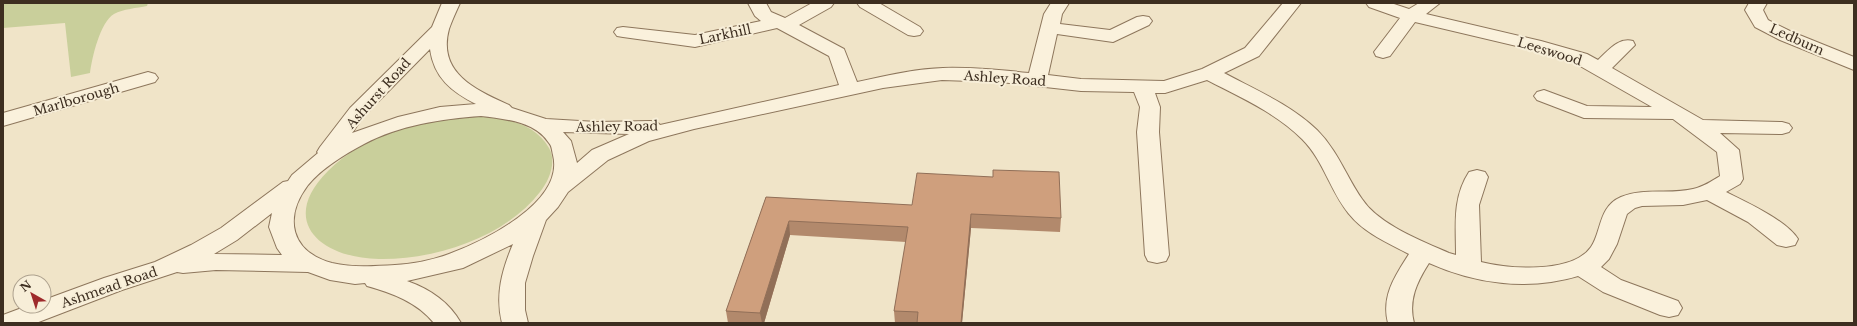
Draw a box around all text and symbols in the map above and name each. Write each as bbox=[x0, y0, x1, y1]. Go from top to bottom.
street label: Ledburn bbox=[1767, 20, 1827, 59]
street label: Larkhill bbox=[698, 21, 753, 48]
street label: Leeswood bbox=[1515, 34, 1584, 69]
street label: Ashurst Road bbox=[342, 54, 415, 133]
street label: Ashley Road bbox=[962, 67, 1047, 90]
street label: Marlborough bbox=[31, 79, 121, 120]
street label: Ashley Road bbox=[575, 117, 659, 136]
street label: Ashmead Road bbox=[58, 263, 160, 312]
north arrow bbox=[12, 274, 52, 314]
text: N bbox=[17, 277, 35, 295]

